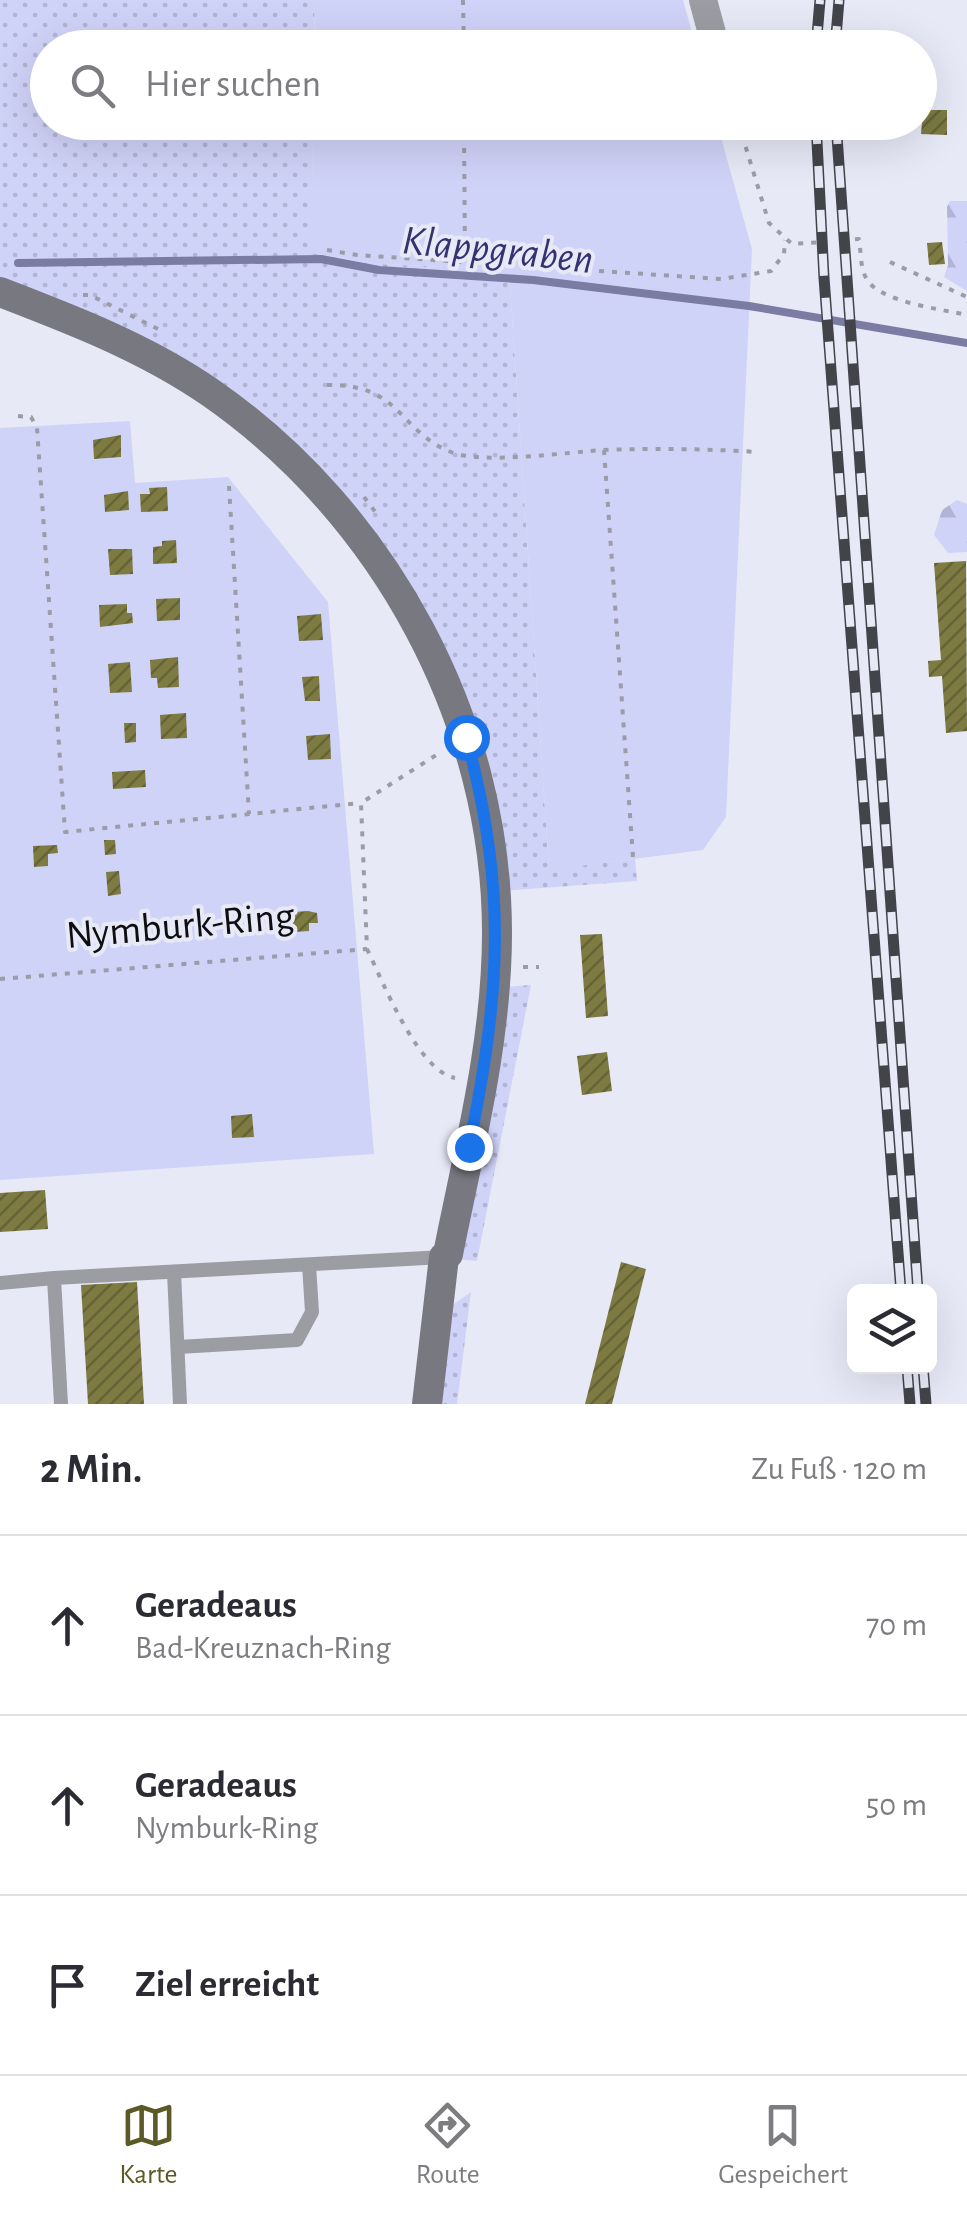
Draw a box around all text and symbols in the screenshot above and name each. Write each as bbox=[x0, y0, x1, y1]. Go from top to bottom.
search box bbox=[30, 30, 937, 140]
icon: search bbox=[65, 58, 120, 113]
text: Hier suchen bbox=[145, 66, 321, 104]
water label: Klappgraben bbox=[400, 219, 595, 282]
route start bbox=[444, 715, 490, 761]
street label: Nymburk-Ring bbox=[64, 896, 296, 956]
route end bbox=[447, 1125, 493, 1171]
map controls bbox=[847, 1284, 937, 1374]
button: layers bbox=[847, 1284, 937, 1374]
text: 2 Min. bbox=[40, 1448, 142, 1490]
text: Zu Fuß · 120 m bbox=[751, 1453, 927, 1485]
text: Geradeaus bbox=[135, 1587, 297, 1625]
icon: ahead bbox=[40, 1598, 95, 1653]
text: 70 m bbox=[866, 1609, 927, 1641]
text: Bad-Kreuznach-Ring bbox=[135, 1632, 391, 1664]
text: Geradeaus bbox=[135, 1767, 297, 1805]
icon: ahead bbox=[40, 1778, 95, 1833]
text: 50 m bbox=[866, 1789, 927, 1821]
text: Nymburk-Ring bbox=[135, 1812, 318, 1844]
icon: arrive bbox=[40, 1958, 95, 2013]
text: Ziel erreicht bbox=[135, 1966, 319, 2004]
tab: Karte bbox=[119, 2098, 177, 2192]
tab: Route bbox=[416, 2098, 480, 2192]
tab: Gespeichert bbox=[718, 2098, 848, 2192]

